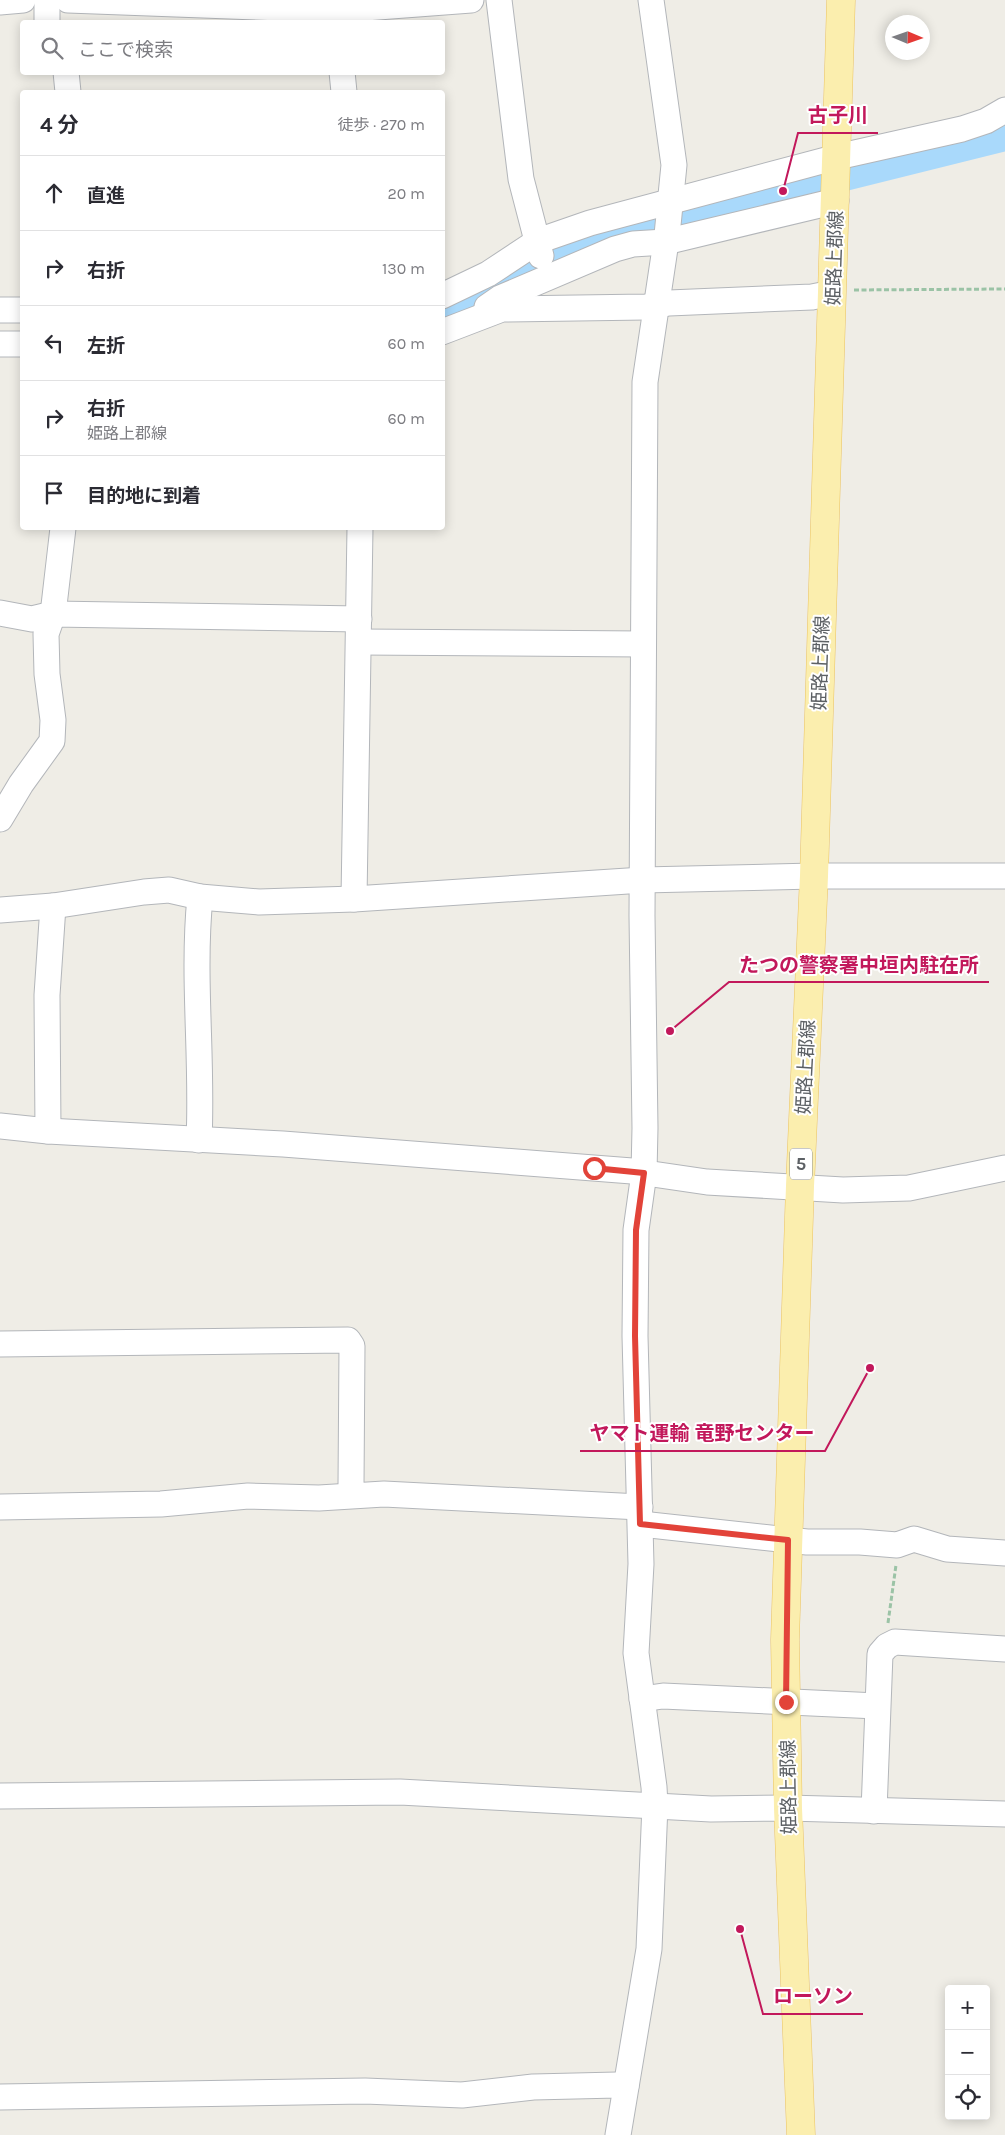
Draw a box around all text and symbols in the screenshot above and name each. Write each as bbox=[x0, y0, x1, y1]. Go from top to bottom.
north arrow bbox=[885, 15, 930, 60]
search box bbox=[20, 20, 445, 75]
icon: search bbox=[38, 34, 66, 62]
text: ここで検索 bbox=[78, 39, 173, 61]
callout: 古子川 bbox=[798, 98, 878, 133]
text: 古子川 bbox=[808, 104, 868, 127]
text: 4 分 bbox=[40, 113, 79, 137]
text: 徒歩 · 270 m bbox=[337, 115, 425, 134]
icon: ahead bbox=[40, 179, 68, 207]
text: 20 m bbox=[387, 184, 425, 203]
text: 直進 bbox=[87, 185, 125, 207]
street label: 姫路上郡線 bbox=[822, 210, 848, 306]
icon: right bbox=[40, 254, 68, 282]
text: 130 m bbox=[382, 259, 425, 278]
text: 右折 bbox=[87, 260, 125, 282]
icon: left bbox=[40, 329, 68, 357]
text: 60 m bbox=[388, 334, 425, 353]
text: 左折 bbox=[87, 335, 125, 357]
text: 右折 bbox=[87, 398, 125, 420]
icon: right bbox=[40, 404, 68, 432]
text: 60 m bbox=[388, 409, 425, 428]
text: 姫路上郡線 bbox=[87, 424, 167, 443]
icon: arrive bbox=[40, 479, 68, 507]
text: 目的地に到着 bbox=[87, 485, 201, 507]
street label: 姫路上郡線 bbox=[808, 615, 834, 711]
callout: たつの警察署中垣内駐在所 bbox=[729, 947, 989, 982]
text: たつの警察署中垣内駐在所 bbox=[739, 954, 979, 977]
street label: 姫路上郡線 bbox=[793, 1019, 819, 1115]
road number: 5 bbox=[790, 1148, 812, 1180]
route start bbox=[583, 1157, 606, 1180]
callout: ヤマト運輸 竜野センター bbox=[580, 1416, 825, 1451]
text: ヤマト運輸 竜野センター bbox=[589, 1422, 815, 1445]
route end bbox=[775, 1691, 798, 1714]
street label: 姫路上郡線 bbox=[777, 1739, 801, 1835]
callout: ローソン bbox=[763, 1979, 863, 2014]
text: ローソン bbox=[773, 1985, 853, 2008]
map controls bbox=[945, 1985, 990, 2120]
button: + bbox=[945, 1985, 990, 2030]
button: − bbox=[945, 2030, 990, 2075]
button: locate bbox=[945, 2075, 990, 2120]

